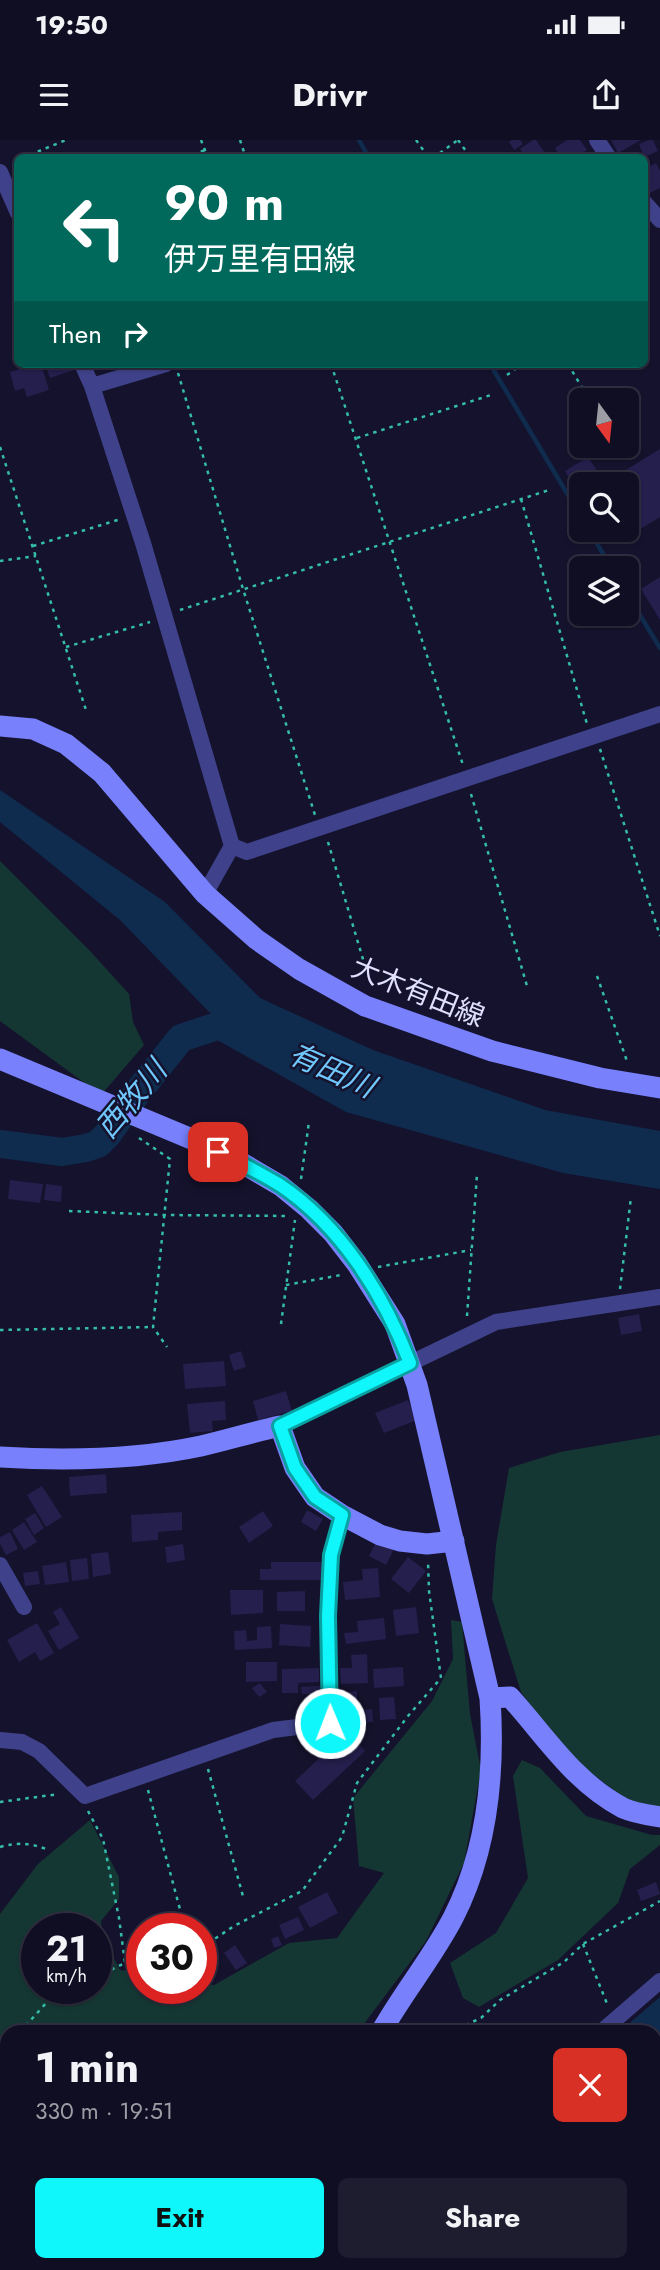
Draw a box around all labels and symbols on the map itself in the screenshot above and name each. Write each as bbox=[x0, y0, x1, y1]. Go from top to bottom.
north arrow bbox=[569, 388, 639, 458]
street label: 大木有田線 bbox=[345, 947, 491, 1037]
water label: 有田川 bbox=[282, 1032, 385, 1109]
water label: 西牧川 bbox=[86, 1048, 178, 1147]
pin bbox=[188, 1122, 248, 1182]
position arrow bbox=[293, 1686, 367, 1760]
speed limit sign: 30 bbox=[126, 1913, 217, 2004]

